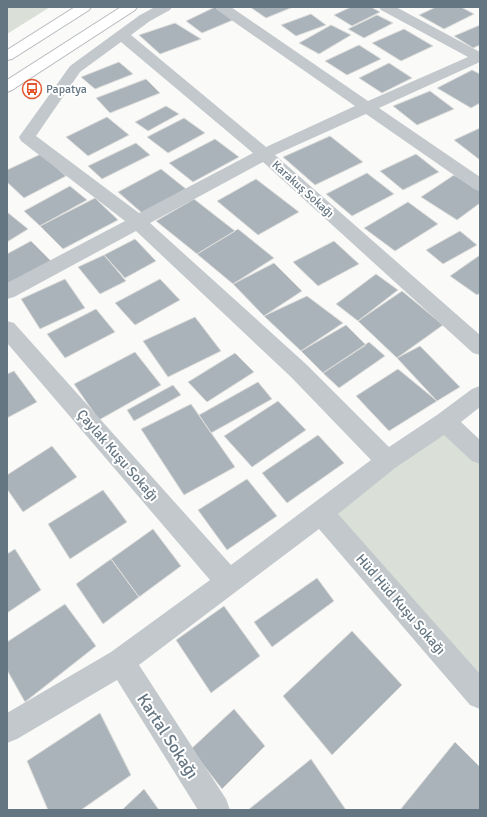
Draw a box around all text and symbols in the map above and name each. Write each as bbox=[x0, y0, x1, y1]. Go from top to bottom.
bus stop icon: Papatya bbox=[21, 78, 43, 100]
place label: Papatya bbox=[46, 82, 87, 97]
street label: Karakuş Sokağı bbox=[268, 158, 337, 221]
street label: Çaylak Kuşu Sokağı bbox=[73, 406, 162, 505]
street label: Hüd Hüd Kuşu Sokağı bbox=[352, 550, 449, 658]
street label: Kartal Sokağı bbox=[132, 690, 203, 783]

